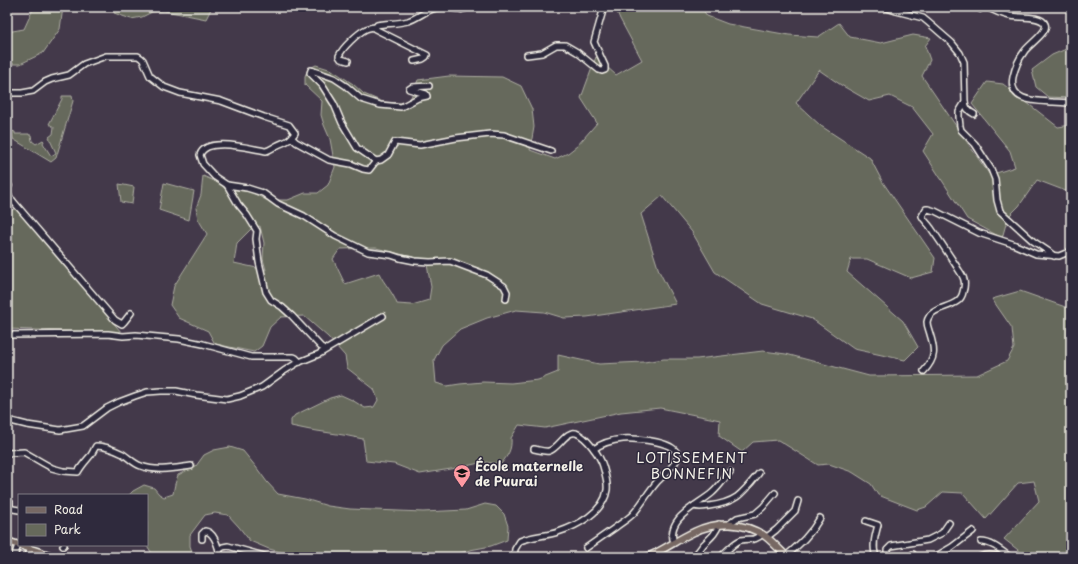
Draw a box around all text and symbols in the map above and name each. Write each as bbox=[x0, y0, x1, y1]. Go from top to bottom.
district label: LOTISSEMENT BONNEFIN bbox=[636, 447, 748, 484]
place label: École maternelle de Puurai bbox=[475, 456, 583, 490]
school or university icon: École maternelle de Puurai bbox=[452, 463, 472, 488]
legend bbox=[18, 494, 148, 546]
text: Road bbox=[54, 500, 83, 518]
text: Park bbox=[54, 520, 81, 538]

